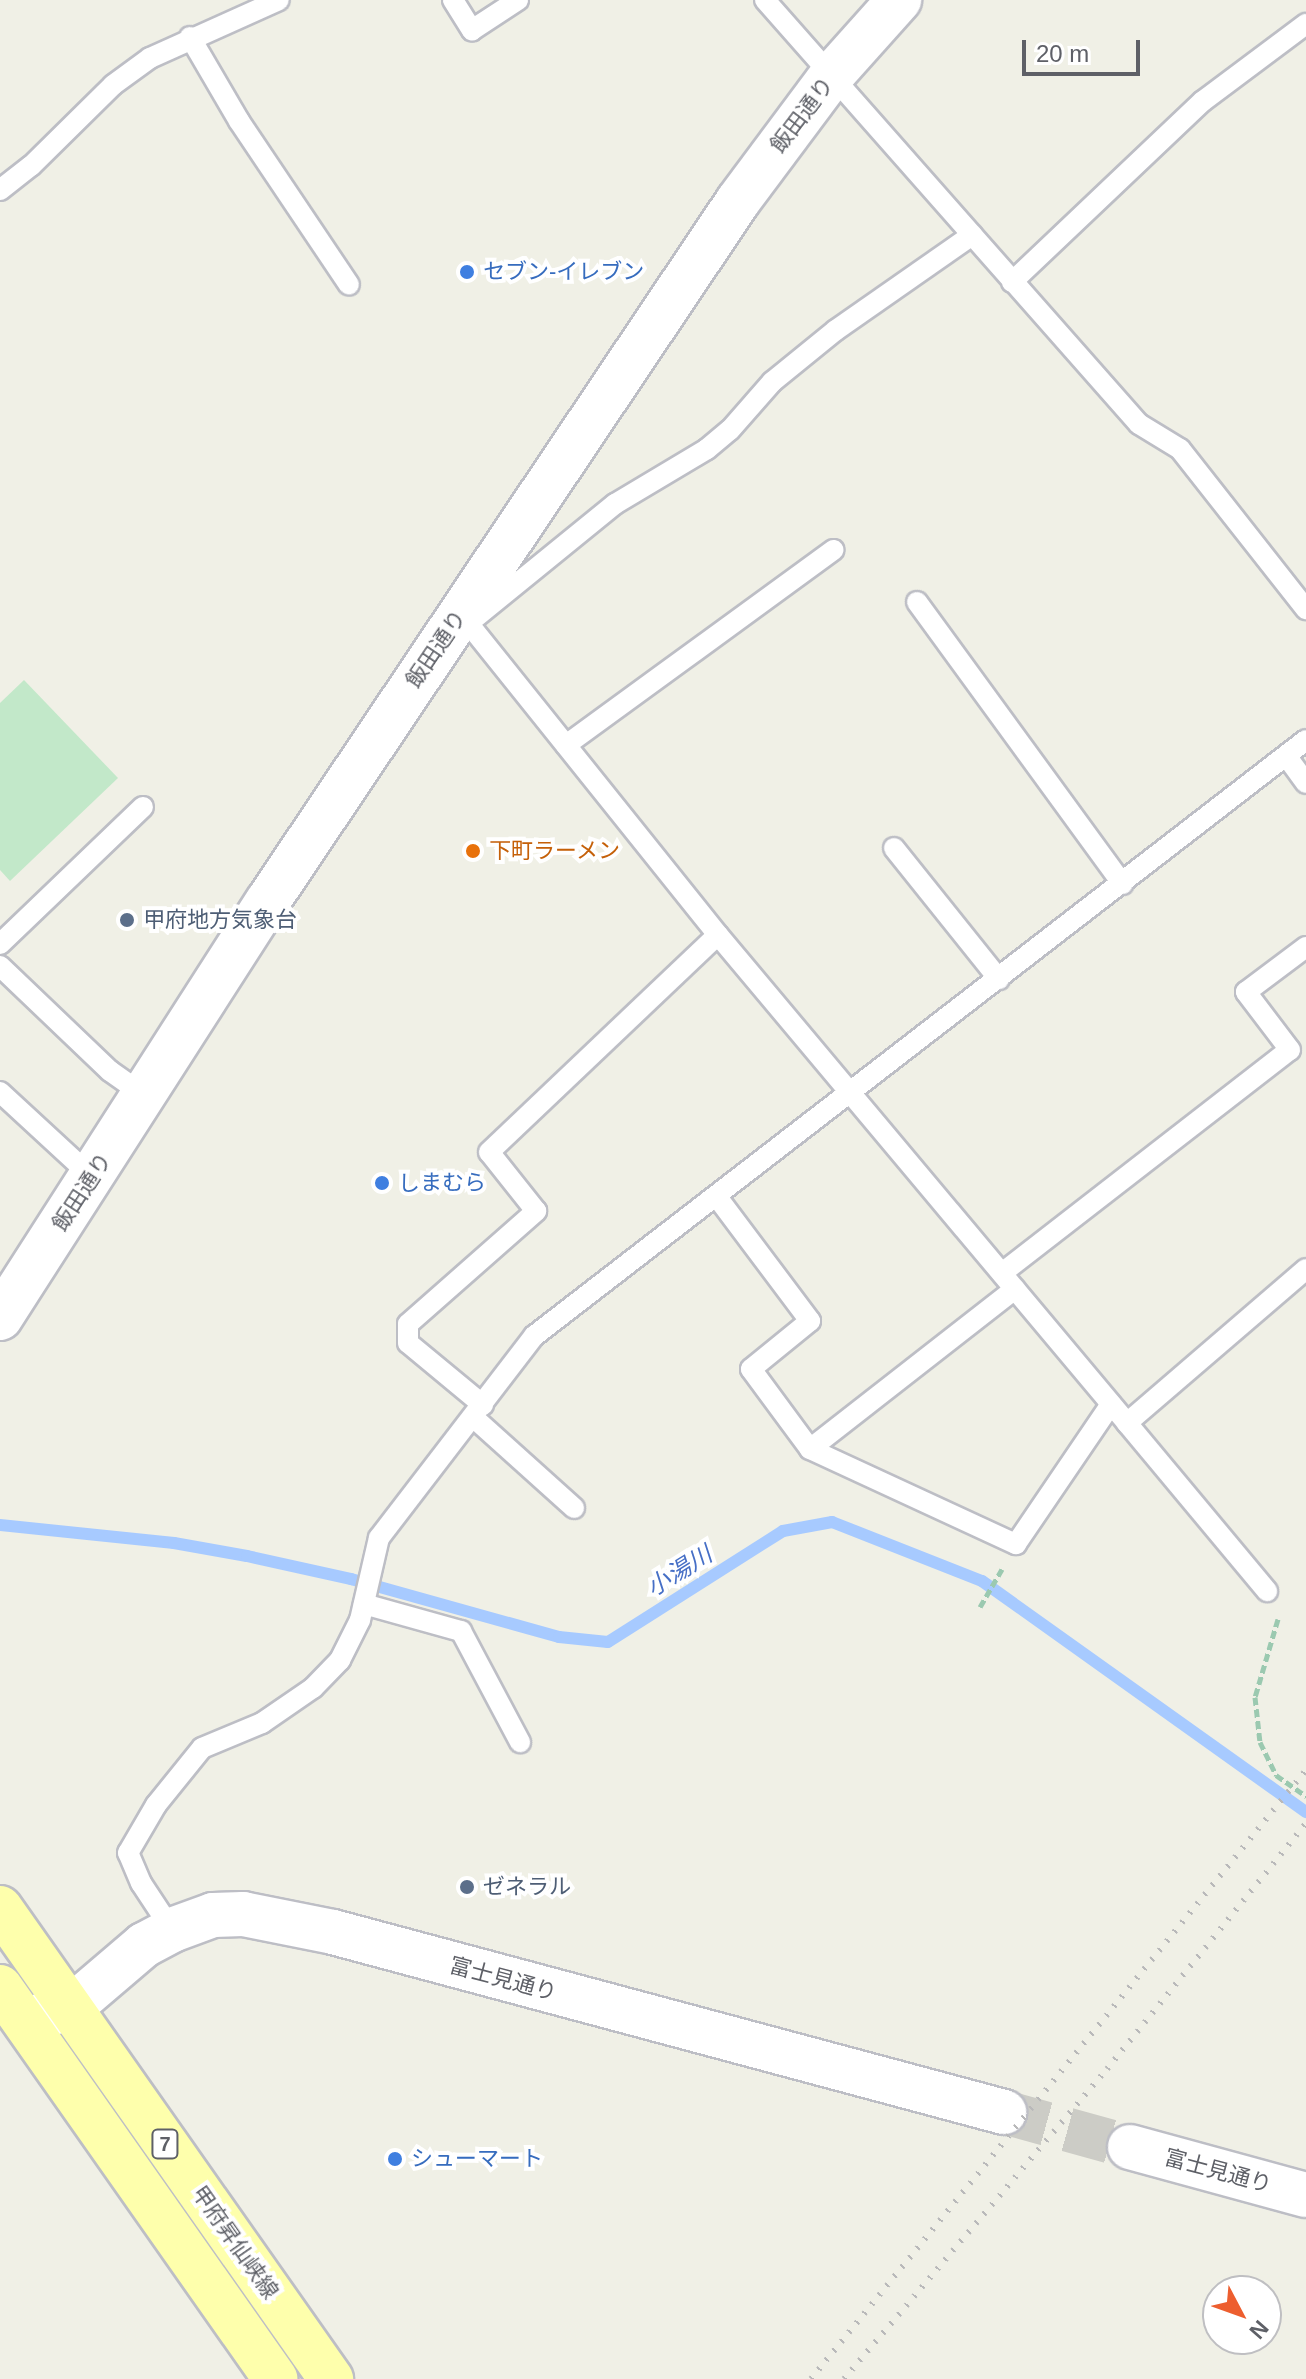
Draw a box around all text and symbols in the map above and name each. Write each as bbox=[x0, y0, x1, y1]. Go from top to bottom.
scale bar bbox=[1026, 24, 1144, 74]
text: 20 m bbox=[1036, 40, 1089, 67]
street label: 飯田通り bbox=[765, 72, 839, 158]
place label: セブン-イレブン bbox=[483, 259, 644, 285]
marker: セブン-イレブン bbox=[458, 263, 476, 281]
street label: 飯田通り bbox=[400, 605, 472, 693]
place label: 下町ラーメン bbox=[489, 838, 621, 864]
marker: 下町ラーメン bbox=[464, 842, 482, 860]
place label: 甲府地方気象台 bbox=[143, 907, 297, 933]
marker: 甲府地方気象台 bbox=[118, 911, 136, 929]
street label: 飯田通り bbox=[47, 1148, 117, 1236]
place label: しまむら bbox=[398, 1170, 486, 1196]
marker: しまむら bbox=[373, 1174, 391, 1192]
water label: 小湯川 bbox=[641, 1540, 717, 1602]
place label: ゼネラル bbox=[483, 1874, 571, 1900]
marker: ゼネラル bbox=[458, 1878, 476, 1896]
street label: 富士見通り bbox=[446, 1952, 560, 2006]
road number: 7 bbox=[151, 2128, 179, 2160]
street label: 富士見通り bbox=[1161, 2144, 1275, 2198]
place label: シューマート bbox=[411, 2146, 543, 2172]
marker: シューマート bbox=[386, 2150, 404, 2168]
street label: 甲府昇仙峡線 bbox=[186, 2180, 284, 2304]
north arrow bbox=[1202, 2275, 1282, 2355]
text: N bbox=[1244, 2316, 1274, 2344]

